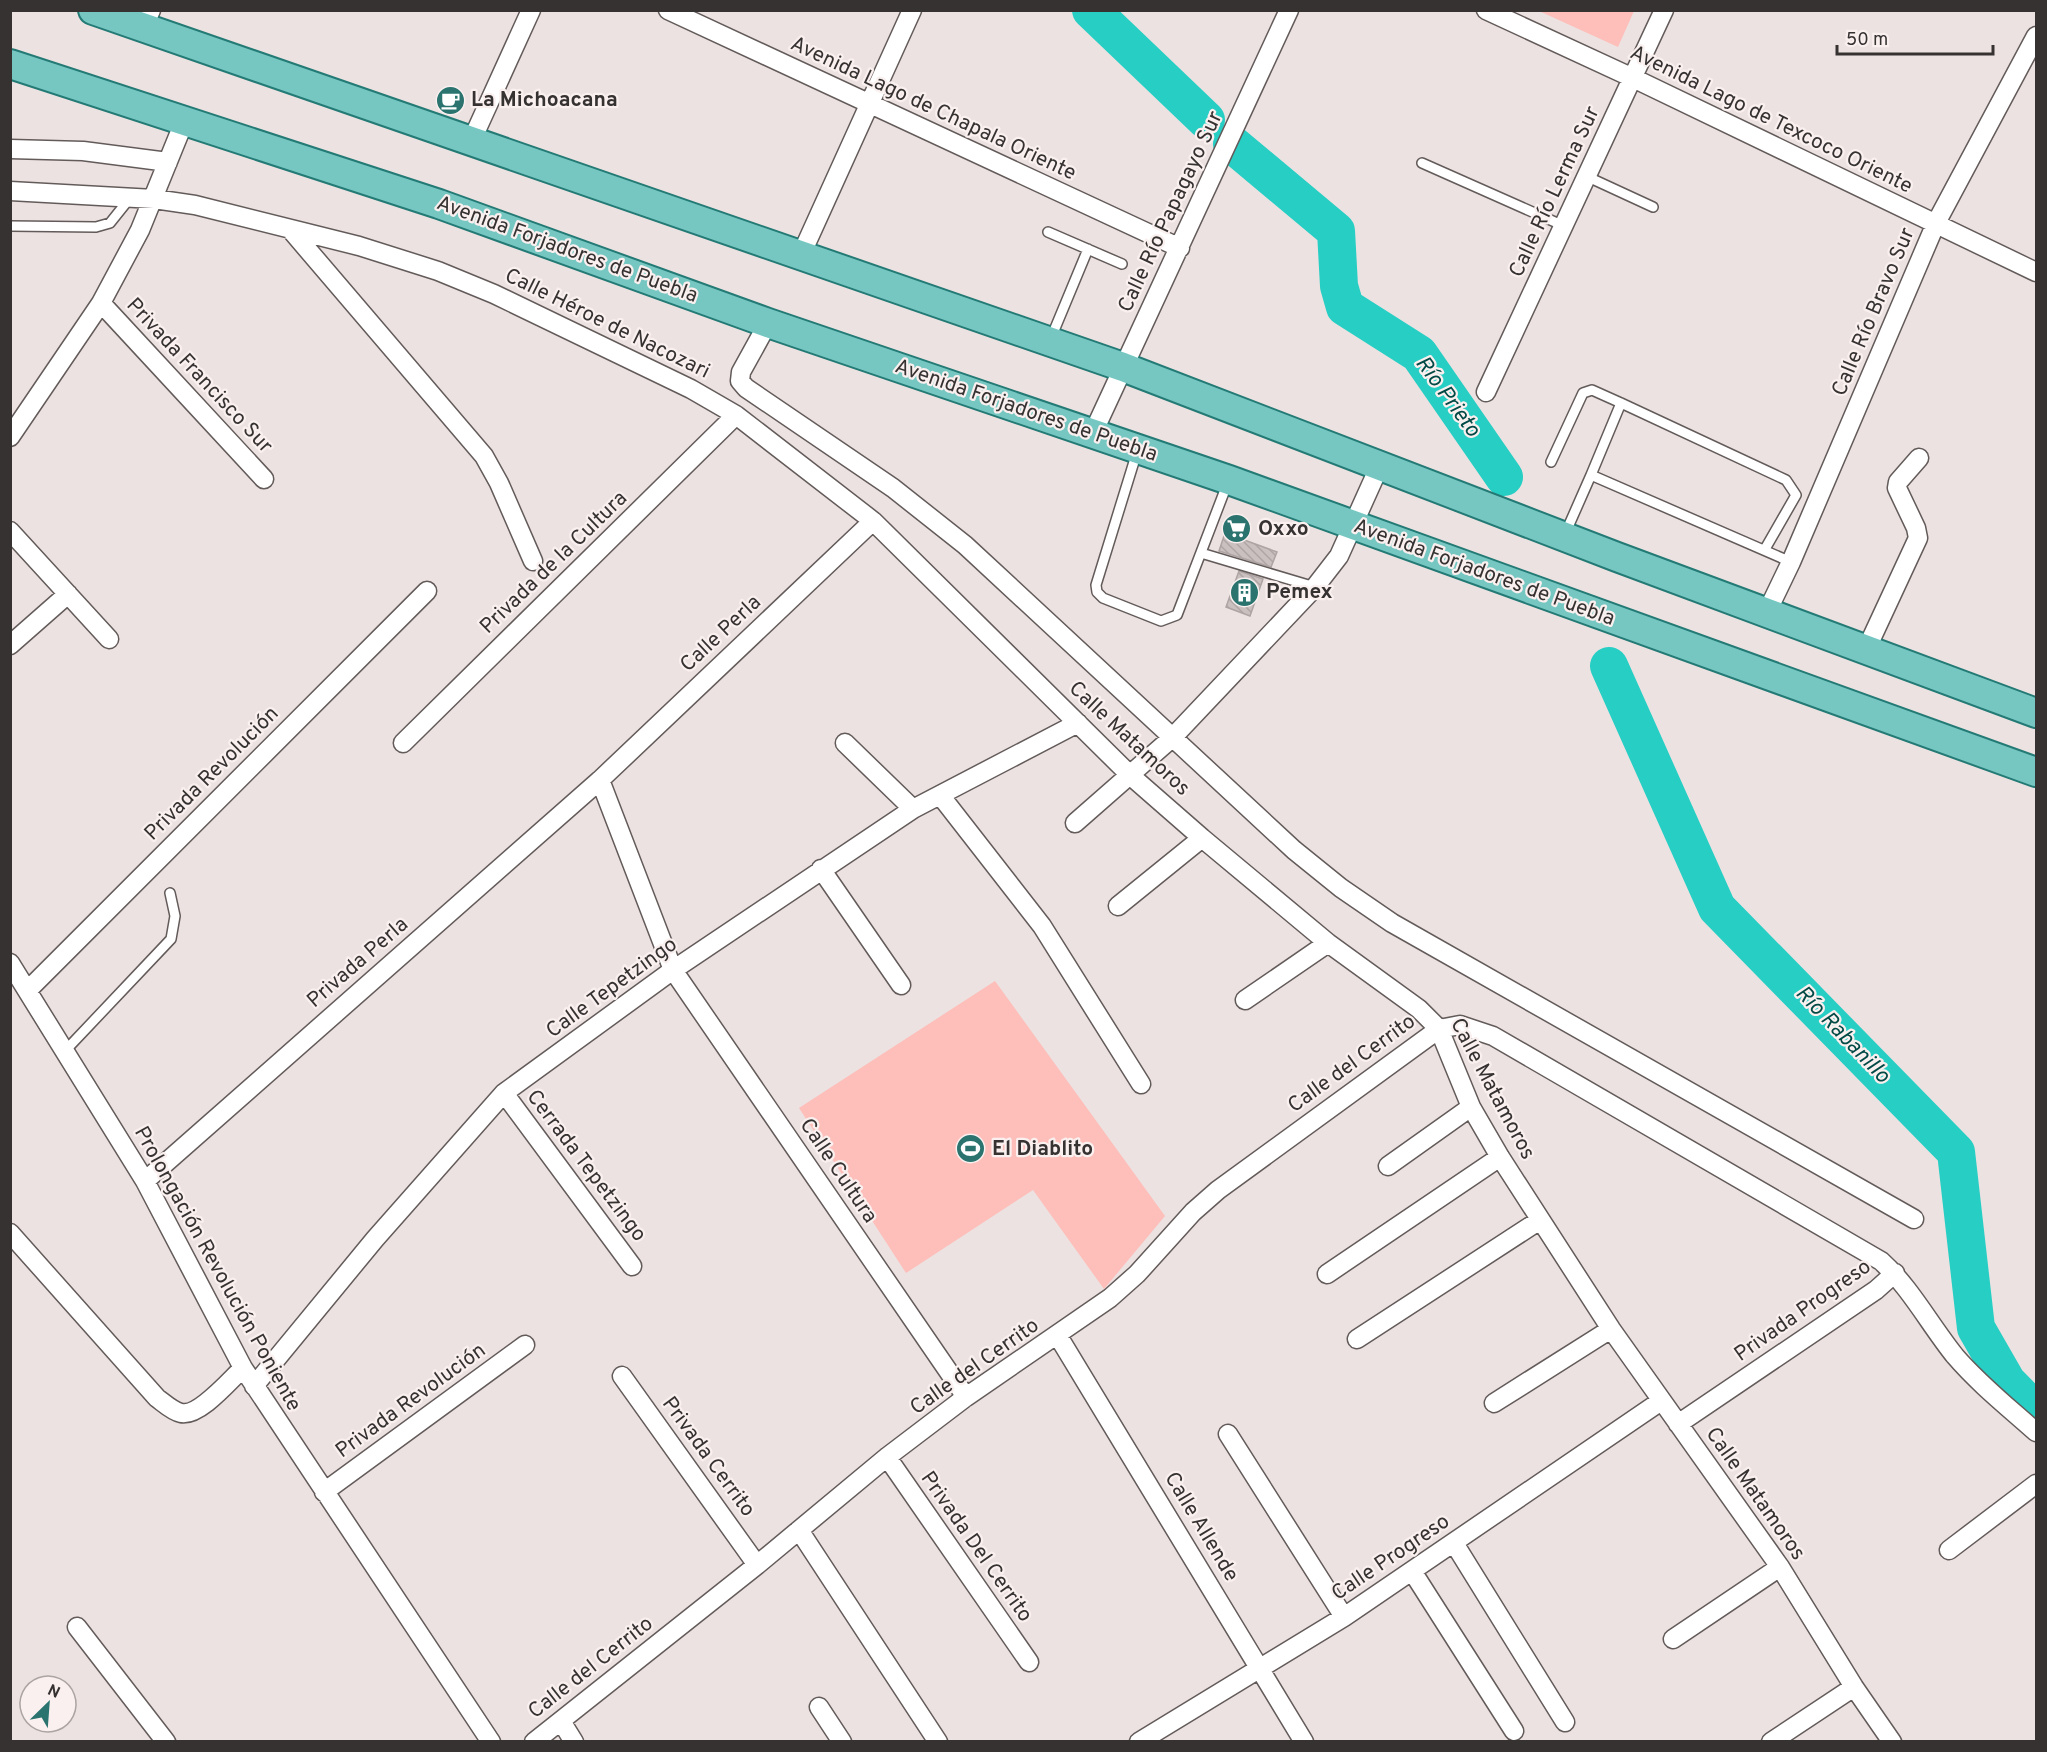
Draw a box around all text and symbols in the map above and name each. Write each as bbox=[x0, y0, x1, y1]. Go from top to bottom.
scale bar bbox=[1837, 18, 1993, 56]
text: 50 m bbox=[1846, 29, 1888, 52]
street label: Avenida Lago de Chapala Oriente bbox=[786, 31, 1080, 187]
street label: Avenida Lago de Texcoco Oriente bbox=[1625, 40, 1917, 200]
cafe icon: La Michoacana bbox=[434, 84, 466, 116]
place label: La Michoacana bbox=[471, 87, 618, 114]
street label: Calle Río Lerma Sur bbox=[1504, 102, 1606, 282]
street label: Calle Río Papagayo Sur bbox=[1113, 107, 1229, 317]
street label: Avenida Forjadores de Puebla bbox=[433, 190, 701, 310]
street label: Calle Río Bravo Sur bbox=[1826, 224, 1922, 400]
street label: Calle Héroe de Nacozari bbox=[500, 263, 714, 385]
street label: Privada Francisco Sur bbox=[120, 293, 278, 459]
water label: Río Prieto bbox=[1409, 351, 1486, 443]
street label: Avenida Forjadores de Puebla bbox=[891, 353, 1161, 469]
street label: Privada de la Cultura bbox=[475, 486, 633, 640]
supermarket icon: Oxxo bbox=[1221, 513, 1253, 545]
street label: Avenida Forjadores de Puebla bbox=[1350, 513, 1618, 633]
place label: Oxxo bbox=[1258, 516, 1309, 543]
building icon: Pemex bbox=[1229, 576, 1261, 608]
place label: Pemex bbox=[1266, 579, 1333, 606]
street label: Calle Perla bbox=[675, 590, 767, 678]
street label: Calle Matamoros bbox=[1063, 676, 1195, 802]
street label: Privada Revolución bbox=[139, 701, 285, 847]
street label: Privada Perla bbox=[302, 912, 414, 1014]
street label: Calle Tepetzingo bbox=[541, 931, 683, 1045]
water label: Río Rabanillo bbox=[1789, 981, 1895, 1090]
street label: Calle del Cerrito bbox=[1283, 1009, 1421, 1119]
street label: Calle Matamoros bbox=[1443, 1014, 1541, 1164]
street label: Cerrada Tepetzingo bbox=[520, 1085, 652, 1247]
street label: Calle Cultura bbox=[793, 1113, 883, 1229]
street label: Prolongación Revolución Poniente bbox=[127, 1122, 307, 1416]
sports icon: El Diablito bbox=[955, 1133, 987, 1165]
place label: El Diablito bbox=[992, 1136, 1093, 1163]
street label: Privada Progreso bbox=[1729, 1254, 1877, 1368]
street label: Calle del Cerrito bbox=[905, 1312, 1045, 1422]
street label: Privada Revolución bbox=[330, 1337, 492, 1465]
street label: Privada Cerrito bbox=[655, 1392, 761, 1522]
street label: Calle Matamoros bbox=[1699, 1422, 1811, 1566]
street label: Privada Del Cerrito bbox=[914, 1466, 1038, 1628]
street label: Calle Allende bbox=[1158, 1467, 1244, 1587]
street label: Calle Progreso bbox=[1327, 1509, 1455, 1607]
street label: Calle del Cerrito bbox=[523, 1611, 659, 1725]
north arrow bbox=[18, 1674, 78, 1734]
text: N bbox=[44, 1681, 63, 1704]

